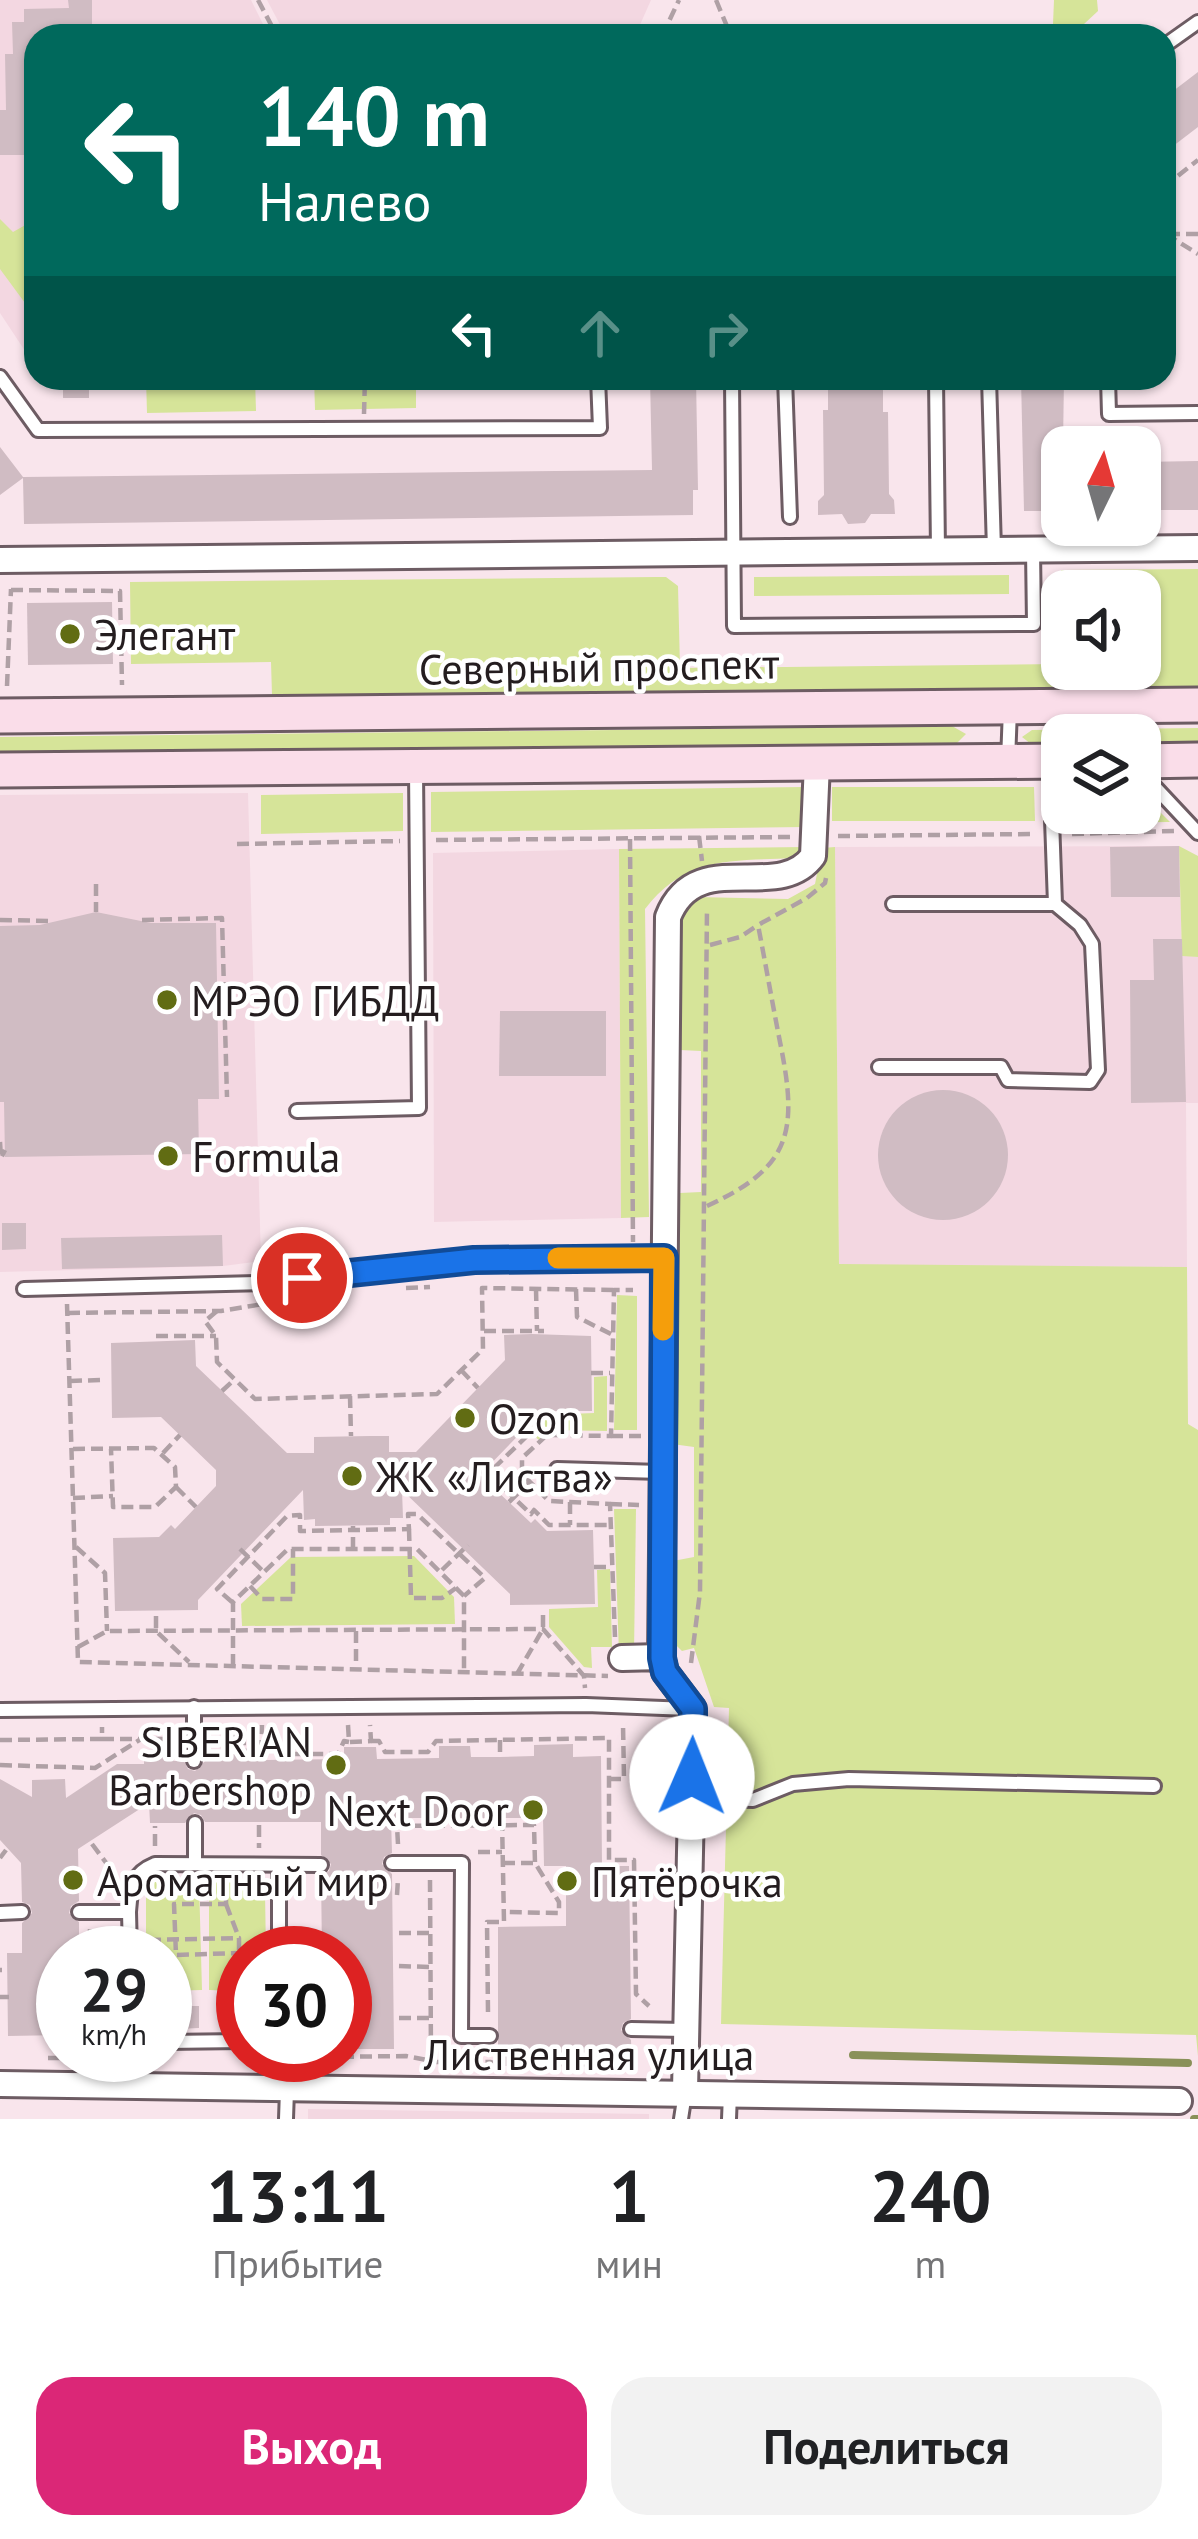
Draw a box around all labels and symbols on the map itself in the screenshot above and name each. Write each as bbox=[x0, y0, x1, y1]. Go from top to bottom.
north arrow bbox=[1041, 426, 1161, 546]
place label: Элегант bbox=[94, 607, 235, 662]
marker: Элегант bbox=[57, 621, 83, 647]
street label: Северный проспект bbox=[418, 635, 780, 697]
place label: МРЭО ГИБДД bbox=[191, 973, 439, 1028]
marker: МРЭО ГИБДД bbox=[154, 987, 180, 1013]
place label: Formula bbox=[192, 1129, 340, 1184]
marker: Formula bbox=[155, 1143, 181, 1169]
pin bbox=[251, 1227, 353, 1329]
place label: Ozon bbox=[489, 1391, 580, 1446]
marker: Ozon bbox=[452, 1405, 478, 1431]
place label: ЖК «Листва» bbox=[375, 1449, 613, 1504]
marker: ЖК «Листва» bbox=[339, 1463, 365, 1489]
place label: SIBERIAN Barbershop bbox=[108, 1714, 312, 1817]
position arrow bbox=[629, 1714, 755, 1840]
marker: SIBERIAN Barbershop bbox=[323, 1752, 349, 1778]
place label: Next Door bbox=[327, 1783, 509, 1838]
marker: Next Door bbox=[520, 1797, 546, 1823]
place label: Ароматный мир bbox=[97, 1853, 389, 1908]
place label: Пятёрочка bbox=[591, 1854, 783, 1909]
marker: Ароматный мир bbox=[60, 1867, 86, 1893]
marker: Пятёрочка bbox=[554, 1868, 580, 1894]
speed limit sign: 30 bbox=[216, 1926, 372, 2082]
street label: Лиственная улица bbox=[423, 2027, 754, 2082]

